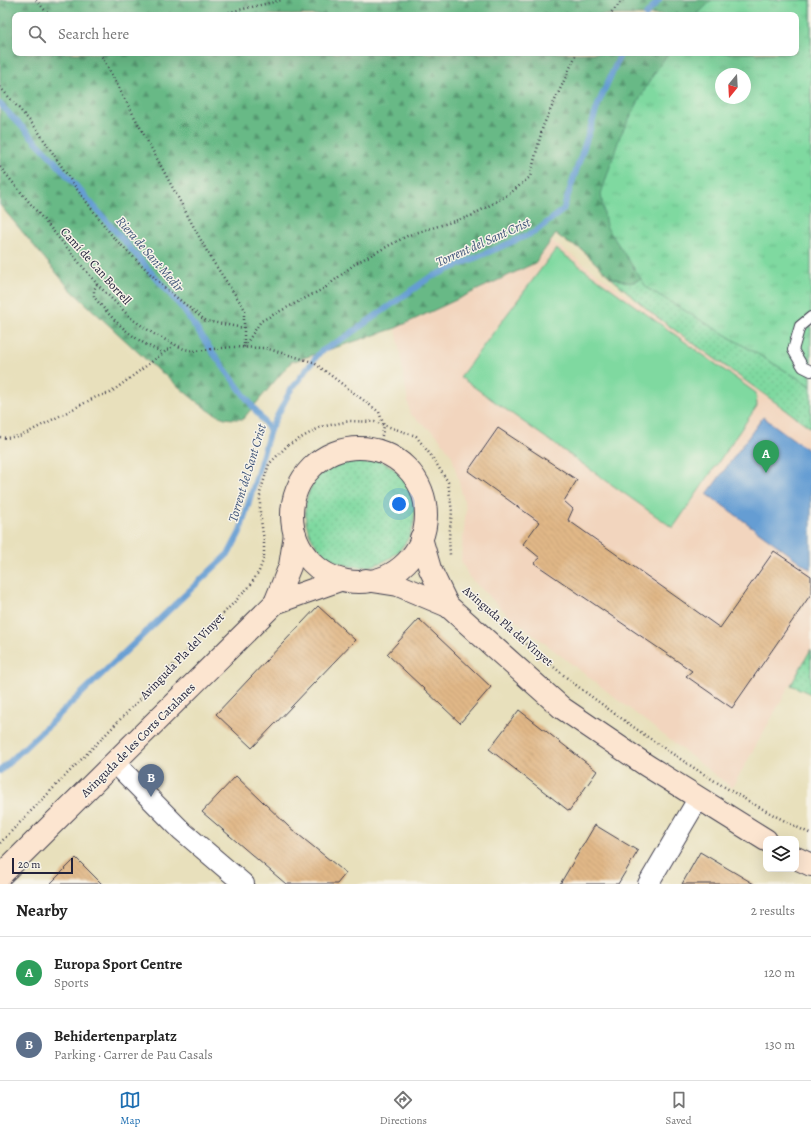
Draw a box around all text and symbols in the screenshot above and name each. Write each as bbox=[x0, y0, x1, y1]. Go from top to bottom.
search box bbox=[12, 12, 799, 56]
icon: search bbox=[26, 23, 48, 45]
text: Search here bbox=[58, 24, 129, 44]
north arrow bbox=[715, 68, 751, 104]
water label: Riera de Sant Medir bbox=[113, 213, 188, 296]
water label: Torrent del Sant Crist bbox=[433, 213, 534, 270]
street label: Camí de Can Borrell bbox=[57, 224, 135, 308]
water label: Torrent del Sant Crist bbox=[224, 421, 270, 524]
pin: A bbox=[753, 440, 779, 473]
your location bbox=[389, 494, 409, 514]
street label: Avinguda Pla del Vinyet bbox=[459, 582, 557, 670]
street label: Avinguda Pla del Vinyet bbox=[136, 609, 228, 704]
street label: Avinguda de les Corts Catalanes bbox=[77, 679, 199, 801]
pin: B bbox=[138, 764, 164, 797]
map controls bbox=[763, 836, 799, 872]
button: layers bbox=[763, 836, 799, 872]
scale bar bbox=[12, 856, 73, 875]
text: 20 m bbox=[18, 857, 40, 872]
text: Nearby bbox=[16, 899, 67, 922]
text: 2 results bbox=[751, 902, 795, 919]
text: Europa Sport Centre bbox=[54, 954, 183, 974]
text: A bbox=[25, 964, 33, 981]
text: 120 m bbox=[764, 964, 795, 981]
text: Sports bbox=[54, 974, 89, 991]
text: Behidertenparplatz bbox=[54, 1026, 177, 1046]
text: B bbox=[25, 1036, 33, 1053]
text: 130 m bbox=[765, 1036, 795, 1053]
text: Parking · Carrer de Pau Casals bbox=[54, 1046, 213, 1063]
tab: Map bbox=[119, 1089, 141, 1128]
tab: Directions bbox=[380, 1089, 427, 1128]
tab: Saved bbox=[666, 1089, 692, 1128]

